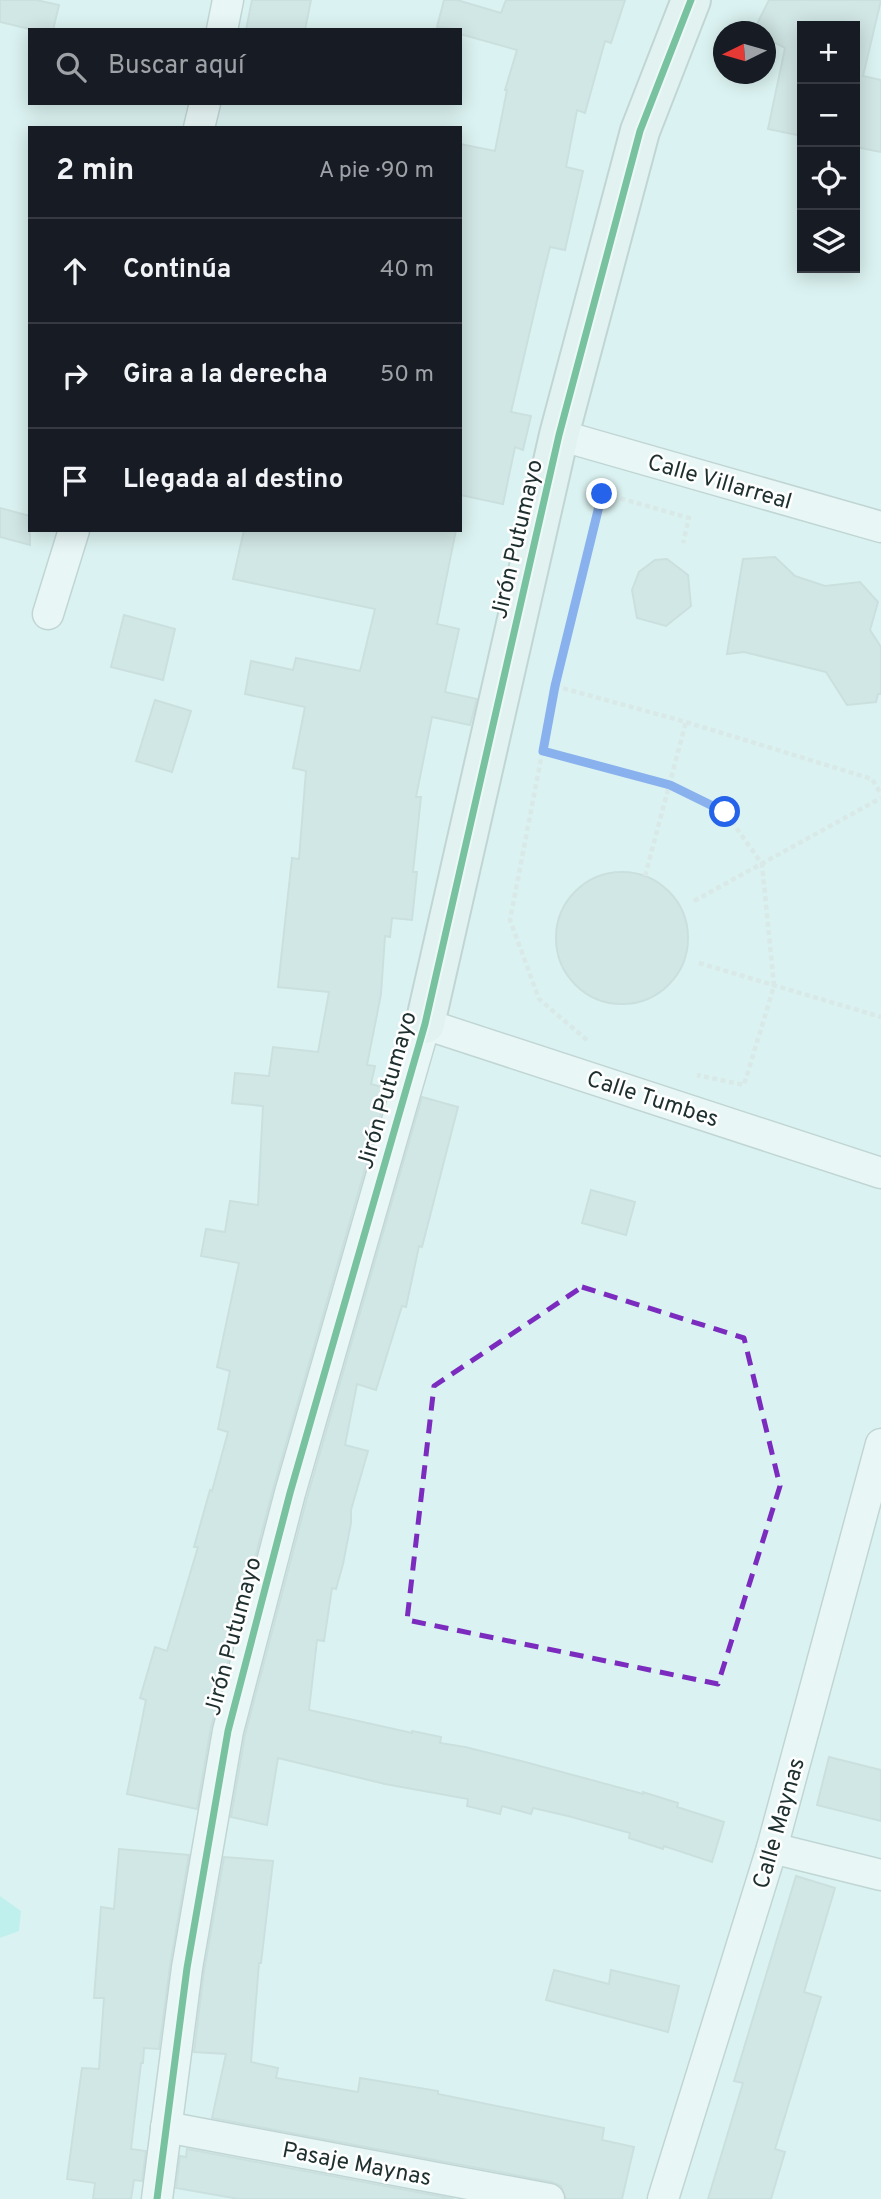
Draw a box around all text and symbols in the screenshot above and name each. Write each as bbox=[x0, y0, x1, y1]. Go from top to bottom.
north arrow bbox=[713, 21, 776, 84]
map controls bbox=[797, 21, 860, 273]
button: + bbox=[797, 21, 860, 84]
search box bbox=[28, 28, 462, 105]
icon: search bbox=[52, 48, 90, 86]
text: Buscar aquí bbox=[108, 50, 245, 83]
button: − bbox=[797, 84, 860, 147]
button: locate bbox=[797, 147, 860, 210]
text: 2 min bbox=[56, 153, 134, 190]
text: A pie · 90 m bbox=[319, 157, 434, 186]
button: layers bbox=[797, 210, 860, 273]
icon: ahead bbox=[56, 252, 94, 290]
text: Continúa bbox=[123, 254, 231, 287]
text: 40 m bbox=[380, 256, 434, 285]
icon: right bbox=[56, 357, 94, 395]
text: Gira a la derecha bbox=[123, 359, 328, 392]
text: 50 m bbox=[380, 361, 434, 390]
street label: Calle Villarreal bbox=[644, 449, 795, 518]
street label: Jirón Putumayo bbox=[486, 457, 551, 622]
icon: arrive bbox=[56, 462, 94, 500]
text: Llegada al destino bbox=[123, 464, 343, 497]
route end bbox=[586, 478, 617, 509]
route start bbox=[709, 796, 740, 827]
street label: Jirón Putumayo bbox=[352, 1008, 425, 1173]
street label: Calle Tumbes bbox=[583, 1065, 722, 1135]
street label: Jirón Putumayo bbox=[199, 1554, 269, 1719]
street label: Calle Maynas bbox=[748, 1755, 813, 1893]
street label: Pasaje Maynas bbox=[279, 2137, 434, 2194]

